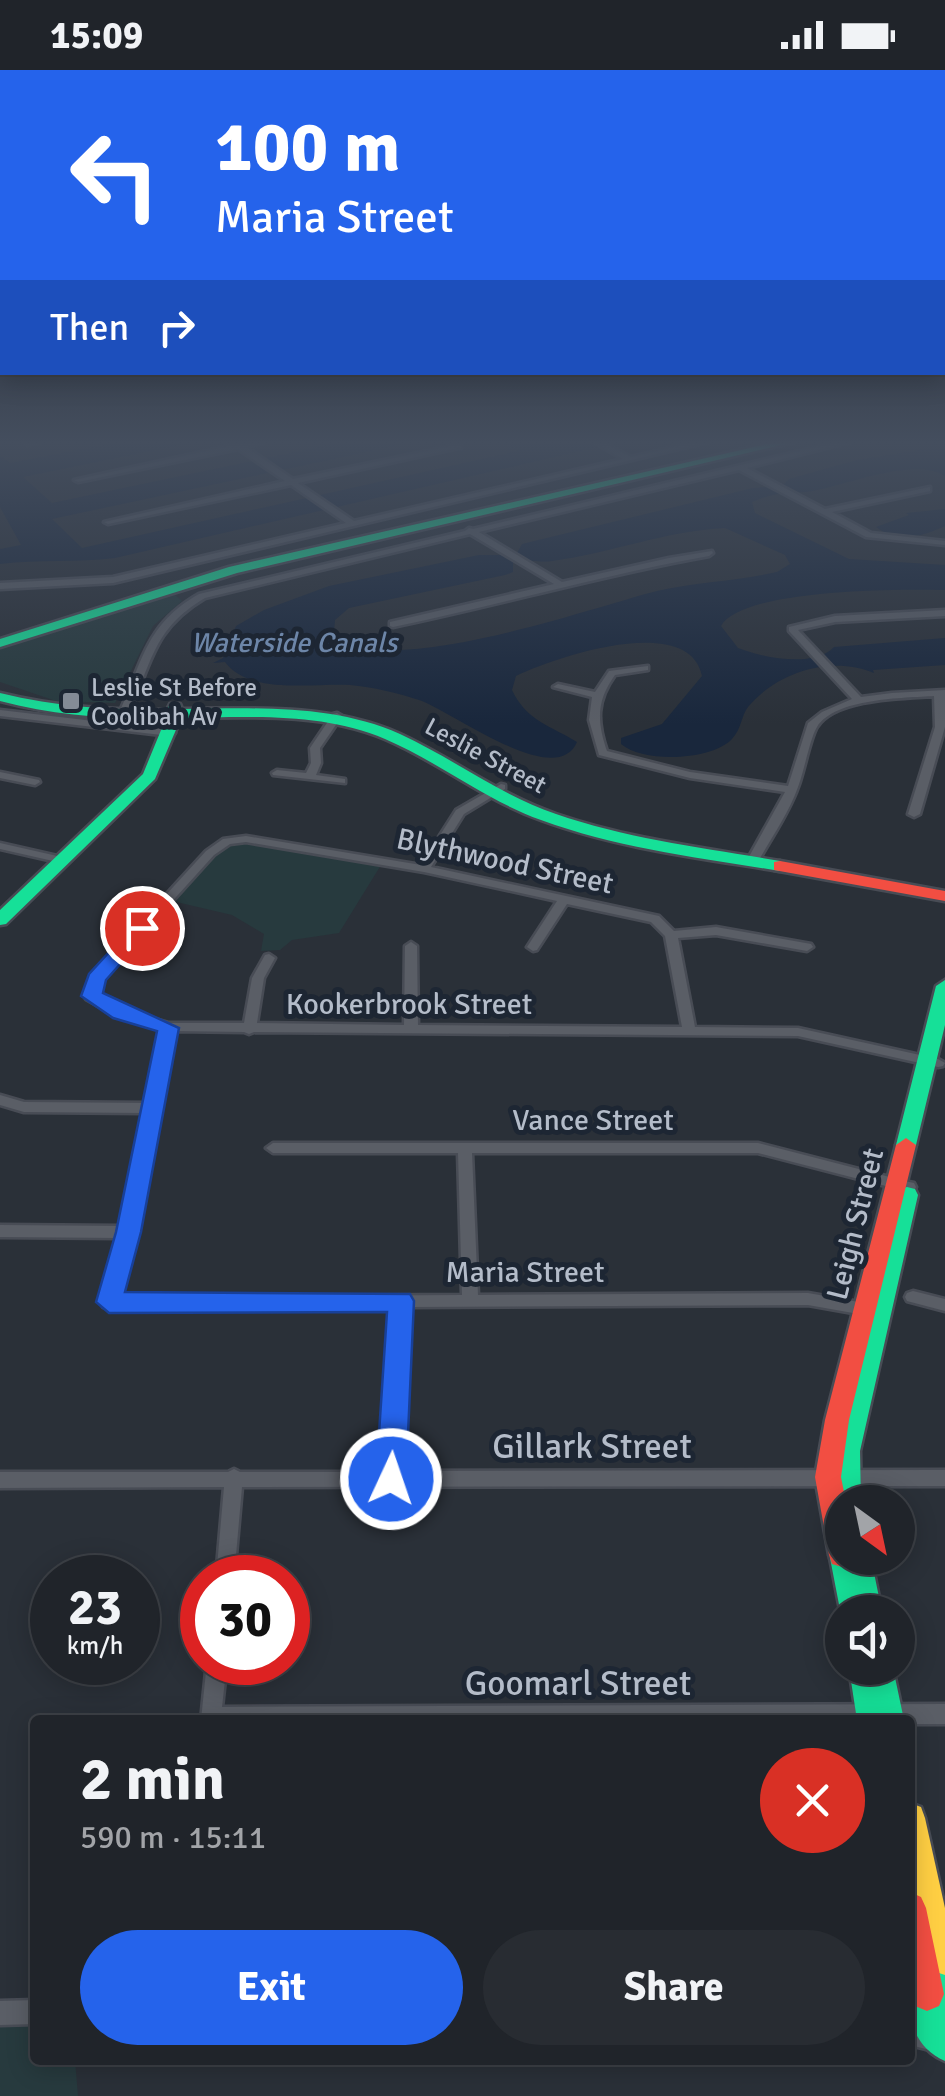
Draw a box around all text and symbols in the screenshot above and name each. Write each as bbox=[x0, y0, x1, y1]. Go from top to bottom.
text: 15:09 bbox=[50, 12, 143, 59]
text: 100 m bbox=[215, 104, 400, 190]
icon: left bbox=[50, 110, 180, 240]
text: Maria Street bbox=[215, 190, 454, 245]
icon: right bbox=[149, 300, 204, 355]
text: Then bbox=[50, 304, 129, 351]
water label: Waterside Canals bbox=[191, 626, 400, 660]
place label: Leslie St Before Coolibah Av bbox=[91, 672, 257, 732]
marker: Leslie St Before Coolibah Av bbox=[60, 690, 82, 712]
street label: Leslie Street bbox=[420, 711, 552, 800]
street label: Blythwood Street bbox=[393, 820, 617, 903]
pin bbox=[100, 886, 185, 971]
icon: arrive bbox=[115, 901, 170, 956]
street label: Kookerbrook Street bbox=[286, 986, 532, 1023]
street label: Vance Street bbox=[512, 1102, 674, 1139]
street label: Leigh Street bbox=[819, 1144, 892, 1304]
street label: Maria Street bbox=[445, 1254, 605, 1291]
street label: Gillark Street bbox=[492, 1425, 692, 1468]
position arrow bbox=[339, 1427, 443, 1531]
north arrow bbox=[825, 1485, 915, 1575]
map controls bbox=[825, 1485, 915, 1685]
speed limit sign: 30 bbox=[180, 1555, 310, 1685]
text: 23 bbox=[68, 1577, 122, 1639]
button: sound bbox=[825, 1595, 915, 1685]
text: km/h bbox=[67, 1630, 123, 1661]
street label: Goomarl Street bbox=[465, 1662, 691, 1705]
text: 2 min bbox=[80, 1743, 225, 1817]
button: close bbox=[760, 1748, 865, 1853]
text: 590 m · 15:11 bbox=[80, 1818, 266, 1857]
button: Exit bbox=[80, 1930, 463, 2045]
button: Share bbox=[483, 1930, 865, 2045]

